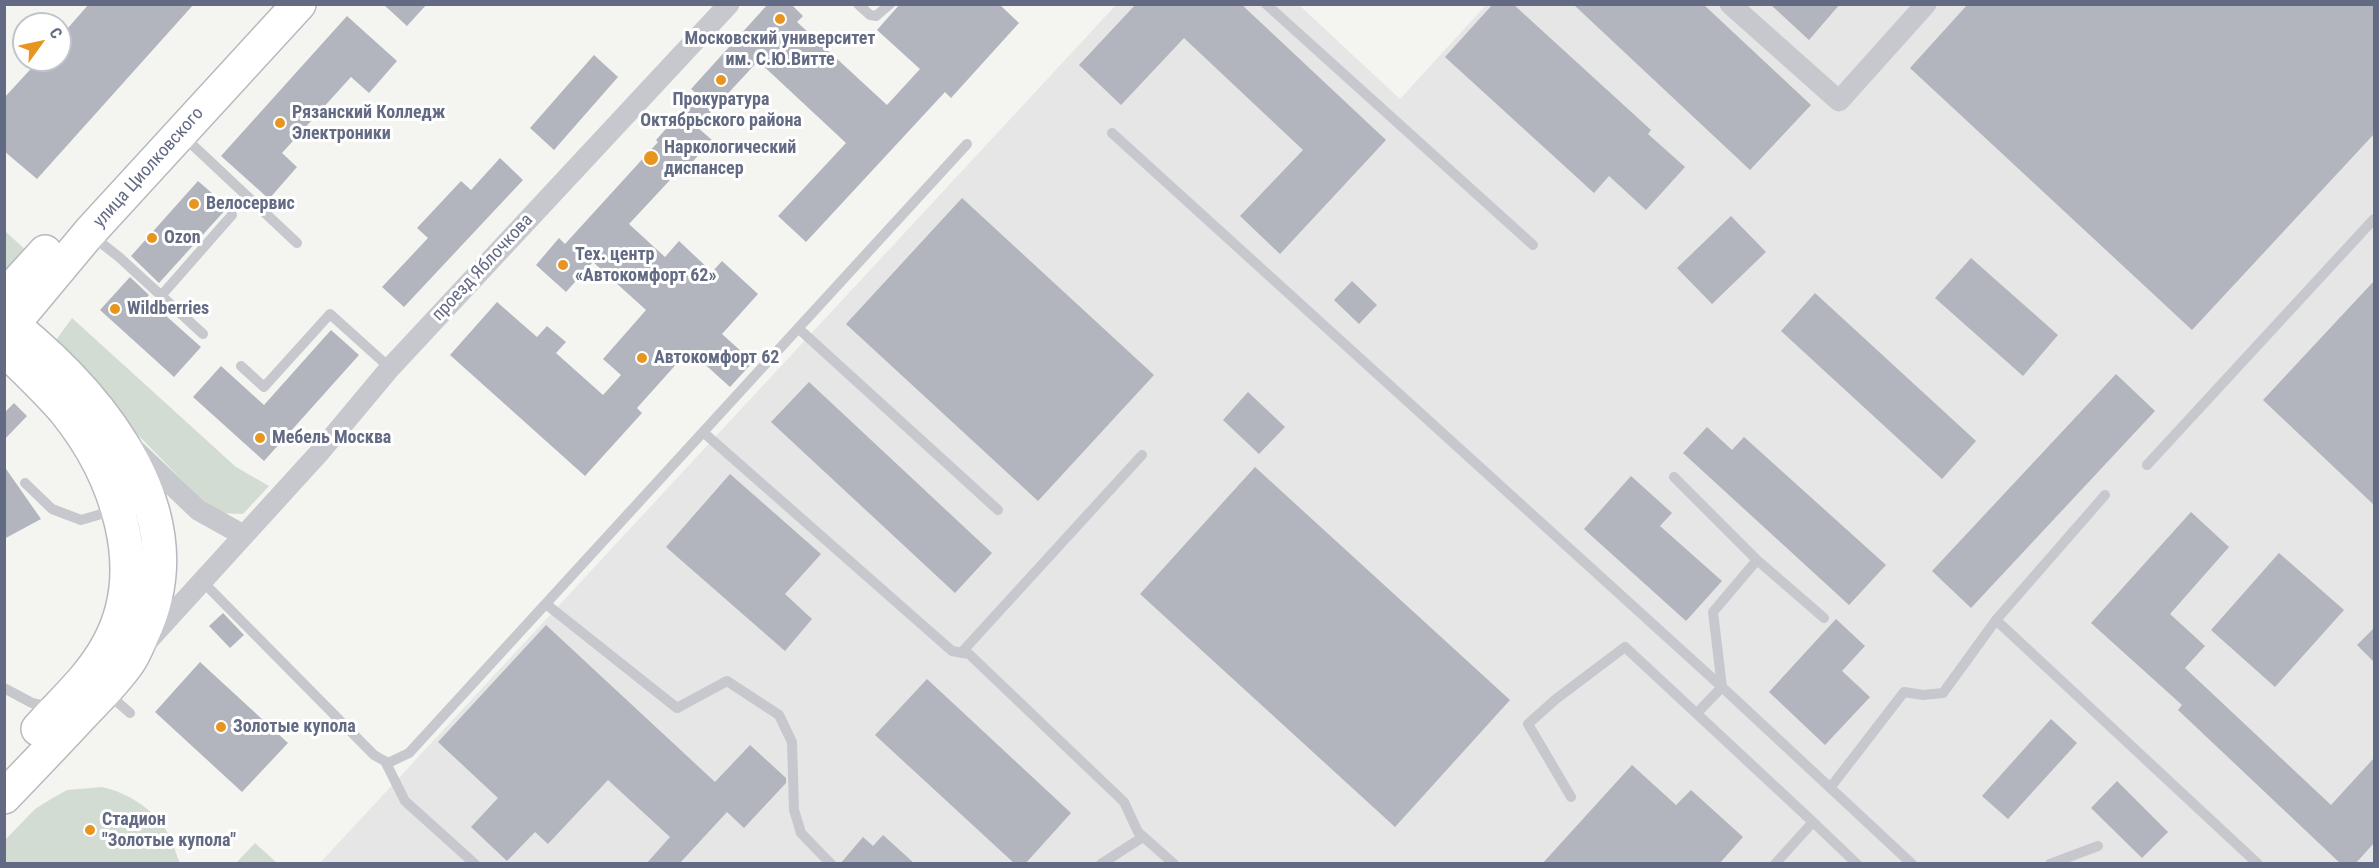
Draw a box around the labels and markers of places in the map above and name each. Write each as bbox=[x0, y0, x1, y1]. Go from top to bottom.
marker: Московский университет им. С.Ю.Витте bbox=[773, 12, 787, 26]
place label: Московский университет им. С.Ю.Витте bbox=[685, 28, 875, 70]
marker: Прокуратура Октябрьского района bbox=[714, 73, 728, 87]
place label: Прокуратура Октябрьского района bbox=[640, 89, 802, 132]
place label: Рязанский Колледж Электроники bbox=[292, 102, 445, 144]
marker: Рязанский Колледж Электроники bbox=[273, 116, 287, 130]
place label: Наркологический диспансер bbox=[664, 137, 796, 180]
marker: Наркологический диспансер bbox=[642, 149, 660, 167]
place label: Велосервис bbox=[206, 193, 295, 215]
marker: Велосервис bbox=[187, 197, 201, 211]
place label: Ozon bbox=[164, 227, 201, 249]
marker: Ozon bbox=[145, 231, 159, 245]
place label: Тех. центр «Автокомфорт 62» bbox=[575, 244, 717, 286]
marker: Тех. центр «Автокомфорт 62» bbox=[556, 258, 570, 272]
place label: Wildberries bbox=[127, 298, 209, 320]
marker: Wildberries bbox=[108, 302, 122, 316]
place label: Автокомфорт 62 bbox=[654, 347, 779, 369]
marker: Автокомфорт 62 bbox=[635, 351, 649, 365]
place label: Мебель Москва bbox=[272, 427, 391, 449]
marker: Мебель Москва bbox=[253, 431, 267, 445]
place label: Золотые купола bbox=[233, 716, 356, 738]
marker: Золотые купола bbox=[214, 720, 228, 734]
place label: Стадион "Золотые купола" bbox=[102, 809, 236, 852]
marker: Стадион "Золотые купола" bbox=[83, 823, 97, 837]

